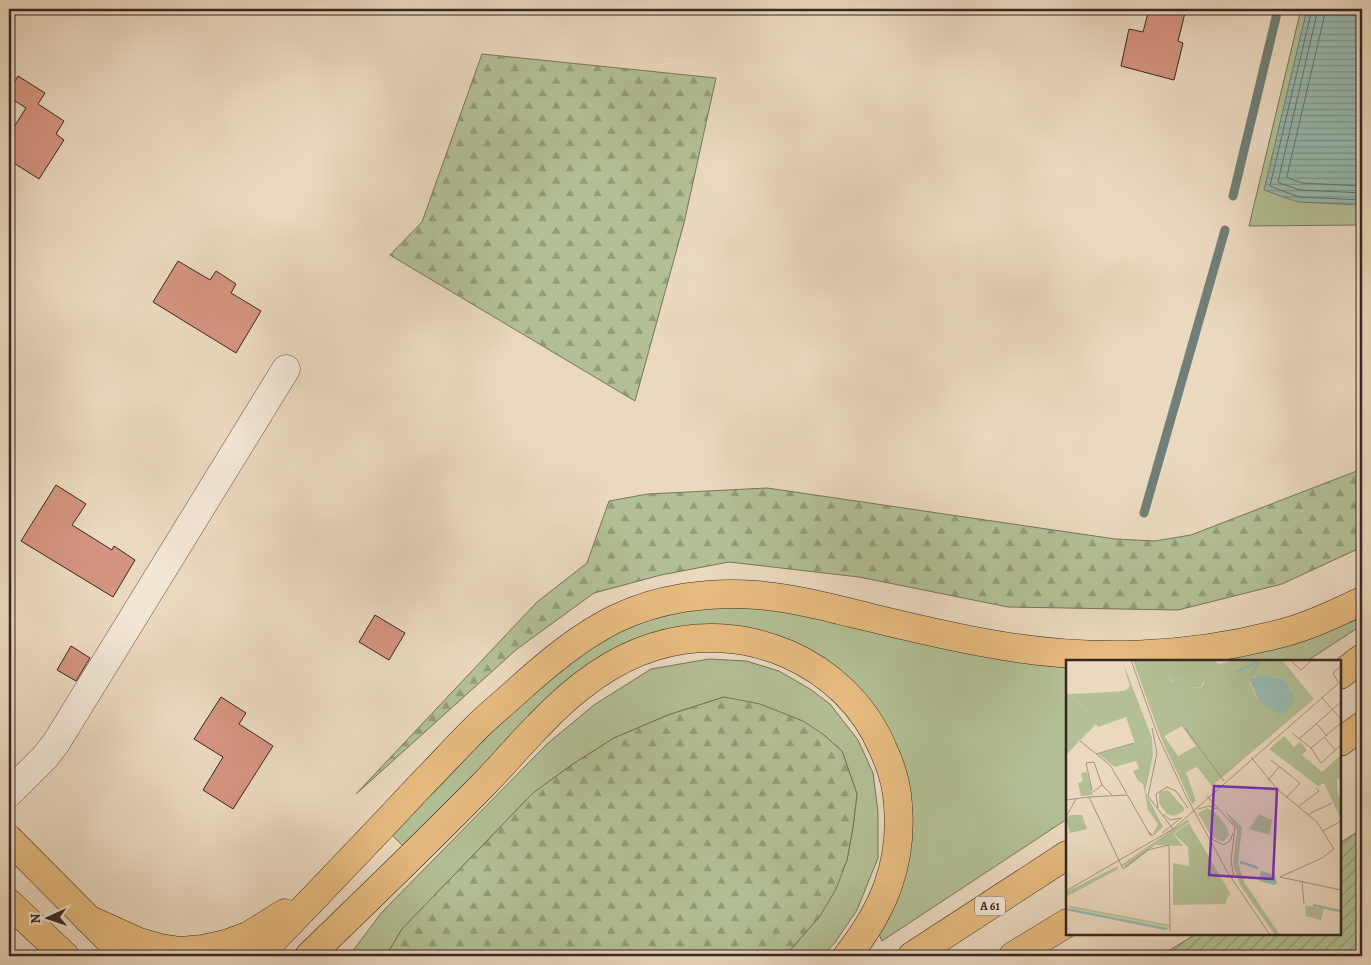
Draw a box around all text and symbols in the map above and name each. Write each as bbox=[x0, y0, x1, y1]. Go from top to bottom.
inset map bbox=[1066, 660, 1341, 935]
north arrow bbox=[22, 892, 72, 942]
road number: A 61 bbox=[975, 896, 1005, 916]
text: N bbox=[26, 913, 45, 924]

